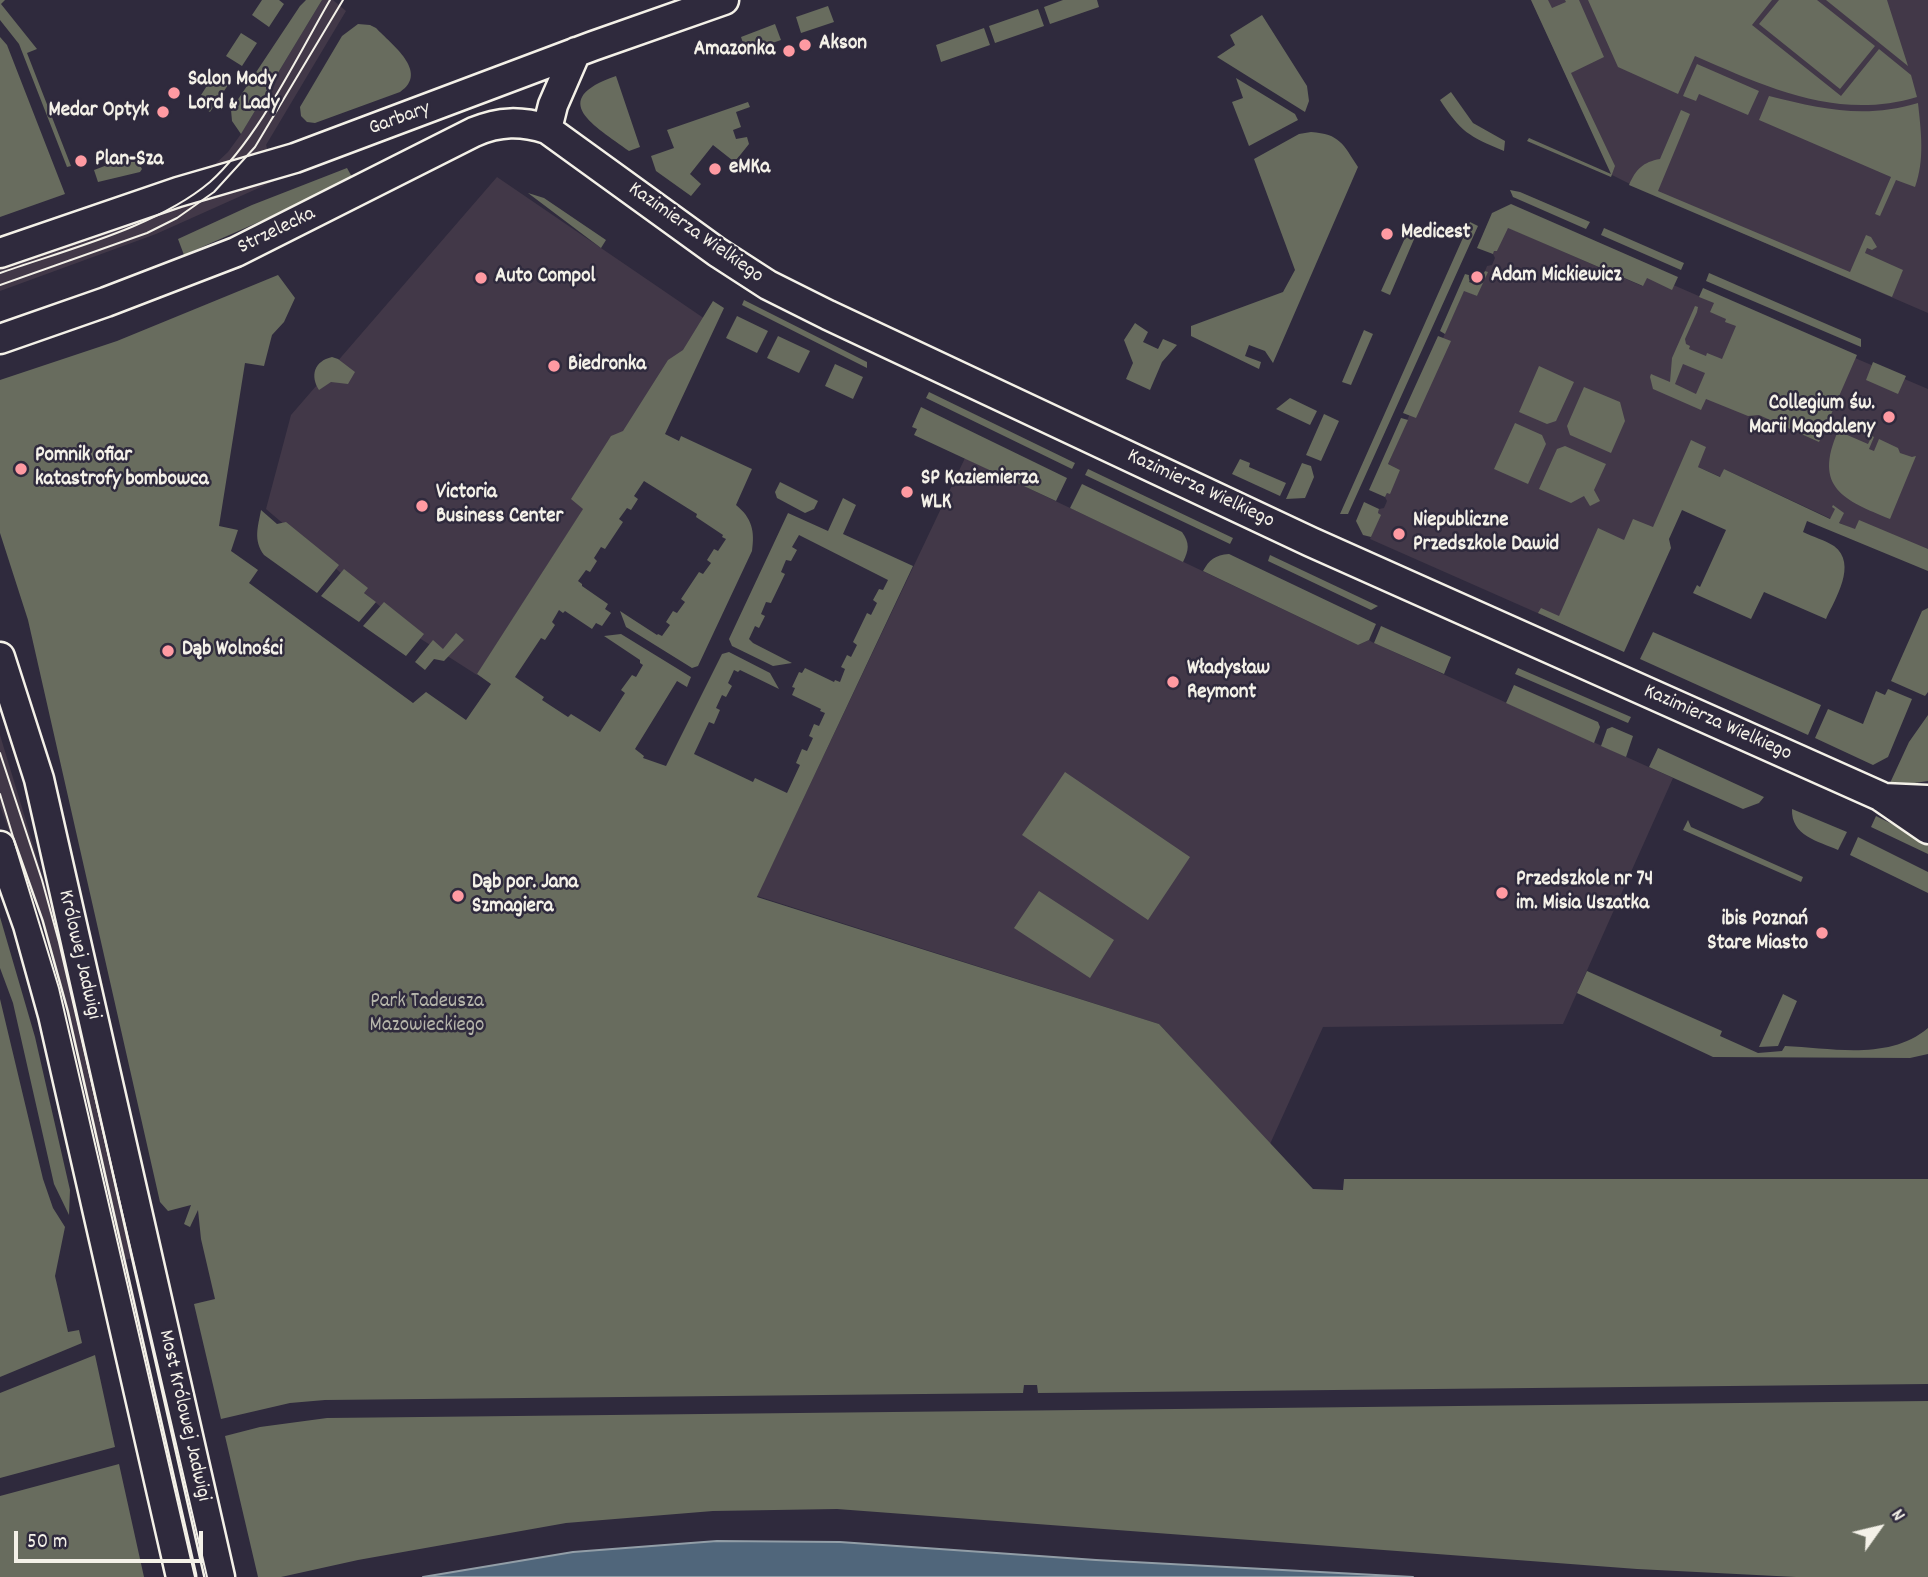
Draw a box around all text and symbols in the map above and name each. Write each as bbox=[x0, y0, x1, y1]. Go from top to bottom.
place label: Akson bbox=[819, 32, 867, 58]
marker: Akson bbox=[797, 37, 813, 53]
place label: Amazonka bbox=[694, 38, 775, 64]
marker: Amazonka bbox=[781, 43, 797, 59]
place label: Salon Mody Lord & Lady bbox=[188, 68, 279, 118]
marker: Salon Mody Lord & Lady bbox=[166, 85, 182, 101]
street label: Garbary bbox=[366, 97, 434, 143]
place label: Medar Optyk bbox=[49, 99, 149, 125]
marker: Medar Optyk bbox=[155, 104, 171, 120]
place label: Plan-Sza bbox=[95, 148, 163, 174]
marker: Plan-Sza bbox=[73, 153, 89, 169]
place label: eMKa bbox=[729, 156, 770, 182]
marker: eMKa bbox=[707, 161, 723, 177]
street label: Kazimierza Wielkiego bbox=[622, 178, 768, 290]
street label: Strzelecka bbox=[234, 202, 320, 262]
place label: Medicest bbox=[1401, 221, 1471, 247]
marker: Medicest bbox=[1379, 226, 1395, 242]
place label: Adam Mickiewicz bbox=[1491, 264, 1621, 290]
place label: Auto Compol bbox=[495, 265, 596, 291]
marker: Adam Mickiewicz bbox=[1469, 269, 1485, 285]
marker: Auto Compol bbox=[473, 270, 489, 286]
place label: Biedronka bbox=[568, 353, 646, 379]
marker: Biedronka bbox=[546, 358, 562, 374]
place label: Collegium św. Marii Magdaleny bbox=[1749, 392, 1875, 442]
marker: Collegium św. Marii Magdaleny bbox=[1881, 409, 1897, 425]
place label: Pomnik ofiar katastrofy bombowca bbox=[35, 444, 209, 494]
street label: Kazimierza Wielkiego bbox=[1122, 445, 1278, 535]
marker: Pomnik ofiar katastrofy bombowca bbox=[13, 461, 29, 477]
place label: SP Kaziemierza WLK bbox=[921, 467, 1038, 517]
place label: Victoria Business Center bbox=[436, 481, 563, 531]
marker: SP Kaziemierza WLK bbox=[899, 484, 915, 500]
marker: Victoria Business Center bbox=[414, 498, 430, 514]
place label: Niepubliczne Przedszkole Dawid bbox=[1413, 509, 1559, 559]
marker: Niepubliczne Przedszkole Dawid bbox=[1391, 526, 1407, 542]
place label: Dąb Wolności bbox=[182, 638, 283, 664]
marker: Dąb Wolności bbox=[160, 643, 176, 659]
place label: Władysław Reymont bbox=[1187, 657, 1270, 707]
marker: Władysław Reymont bbox=[1165, 674, 1181, 690]
street label: Kazimierza Wielkiego bbox=[1639, 680, 1795, 768]
place label: Przedszkole nr 74 im. Misia Uszatka bbox=[1516, 868, 1653, 918]
place label: Dąb por. Jana Szmagiera bbox=[472, 871, 578, 921]
marker: Przedszkole nr 74 im. Misia Uszatka bbox=[1494, 885, 1510, 901]
street label: Królowej Jadwigi bbox=[51, 888, 105, 1022]
marker: Dąb por. Jana Szmagiera bbox=[450, 888, 466, 904]
place label: ibis Poznań Stare Miasto bbox=[1707, 908, 1808, 958]
marker: ibis Poznań Stare Miasto bbox=[1814, 925, 1830, 941]
park label: Park Tadeusza Mazowieckiego bbox=[370, 990, 484, 1040]
street label: Most Królowej Jadwigi bbox=[151, 1328, 215, 1504]
north arrow bbox=[1844, 1493, 1914, 1563]
text: N bbox=[1883, 1505, 1911, 1527]
scale bar bbox=[18, 1518, 206, 1562]
text: 50 m bbox=[27, 1528, 67, 1558]

